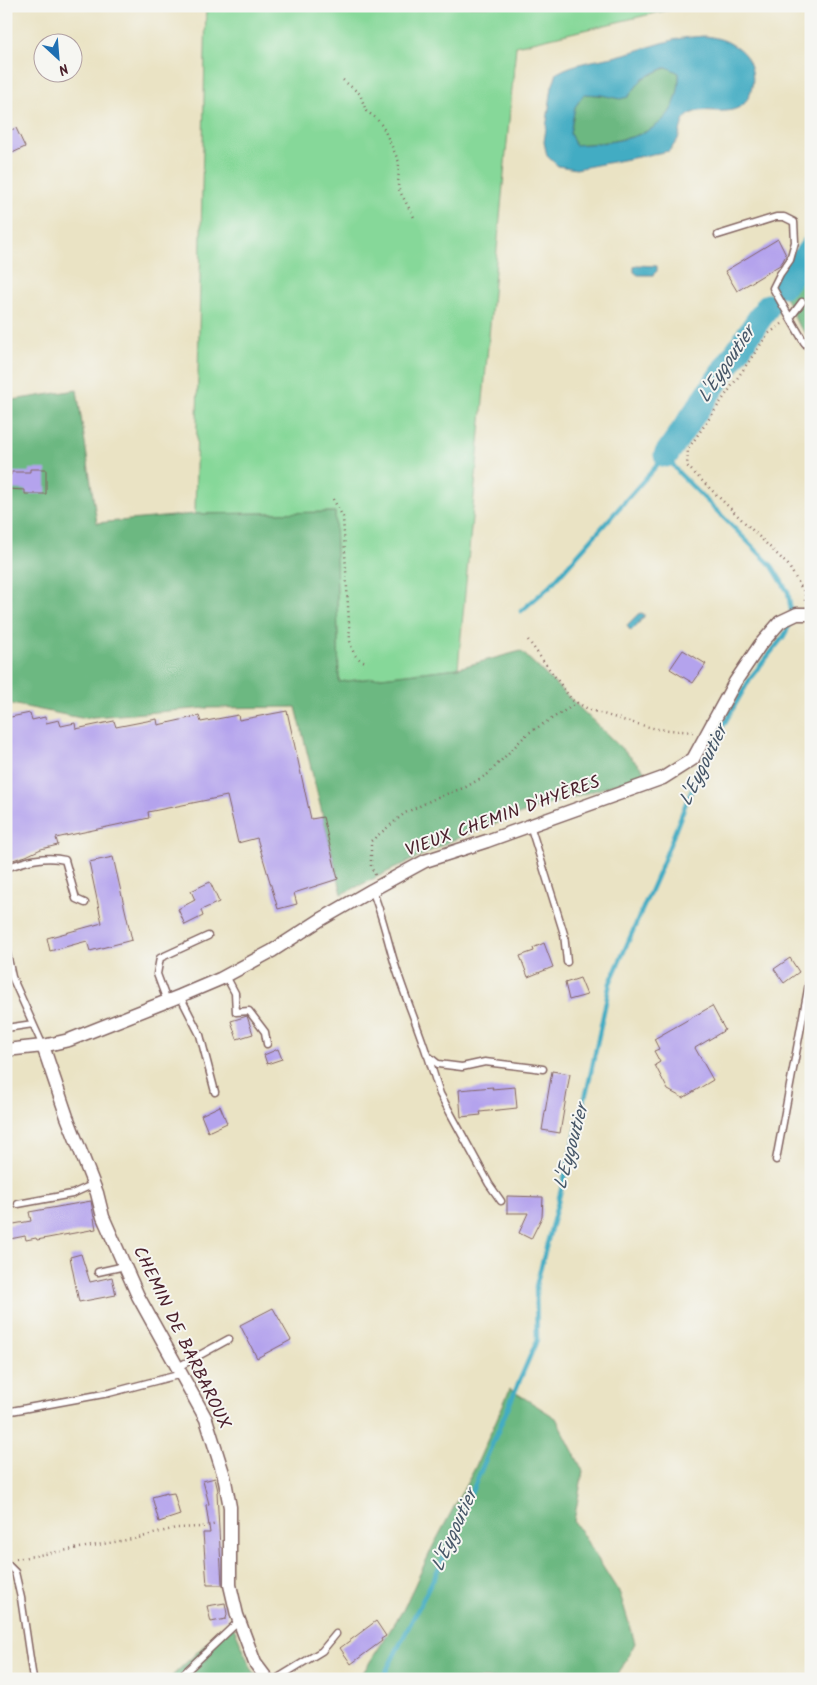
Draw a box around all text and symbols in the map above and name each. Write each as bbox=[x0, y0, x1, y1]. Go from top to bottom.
north arrow bbox=[32, 32, 82, 82]
text: N bbox=[54, 57, 72, 81]
water label: L'Eygoutier bbox=[690, 318, 766, 409]
water label: L'Eygoutier bbox=[672, 717, 738, 812]
street label: VIEUX CHEMIN D'HYÈRES bbox=[402, 768, 605, 866]
water label: L'Eygoutier bbox=[546, 1098, 599, 1193]
street label: CHEMIN DE BARBAROUX bbox=[124, 1241, 238, 1435]
water label: L'Eygoutier bbox=[424, 1482, 488, 1577]

